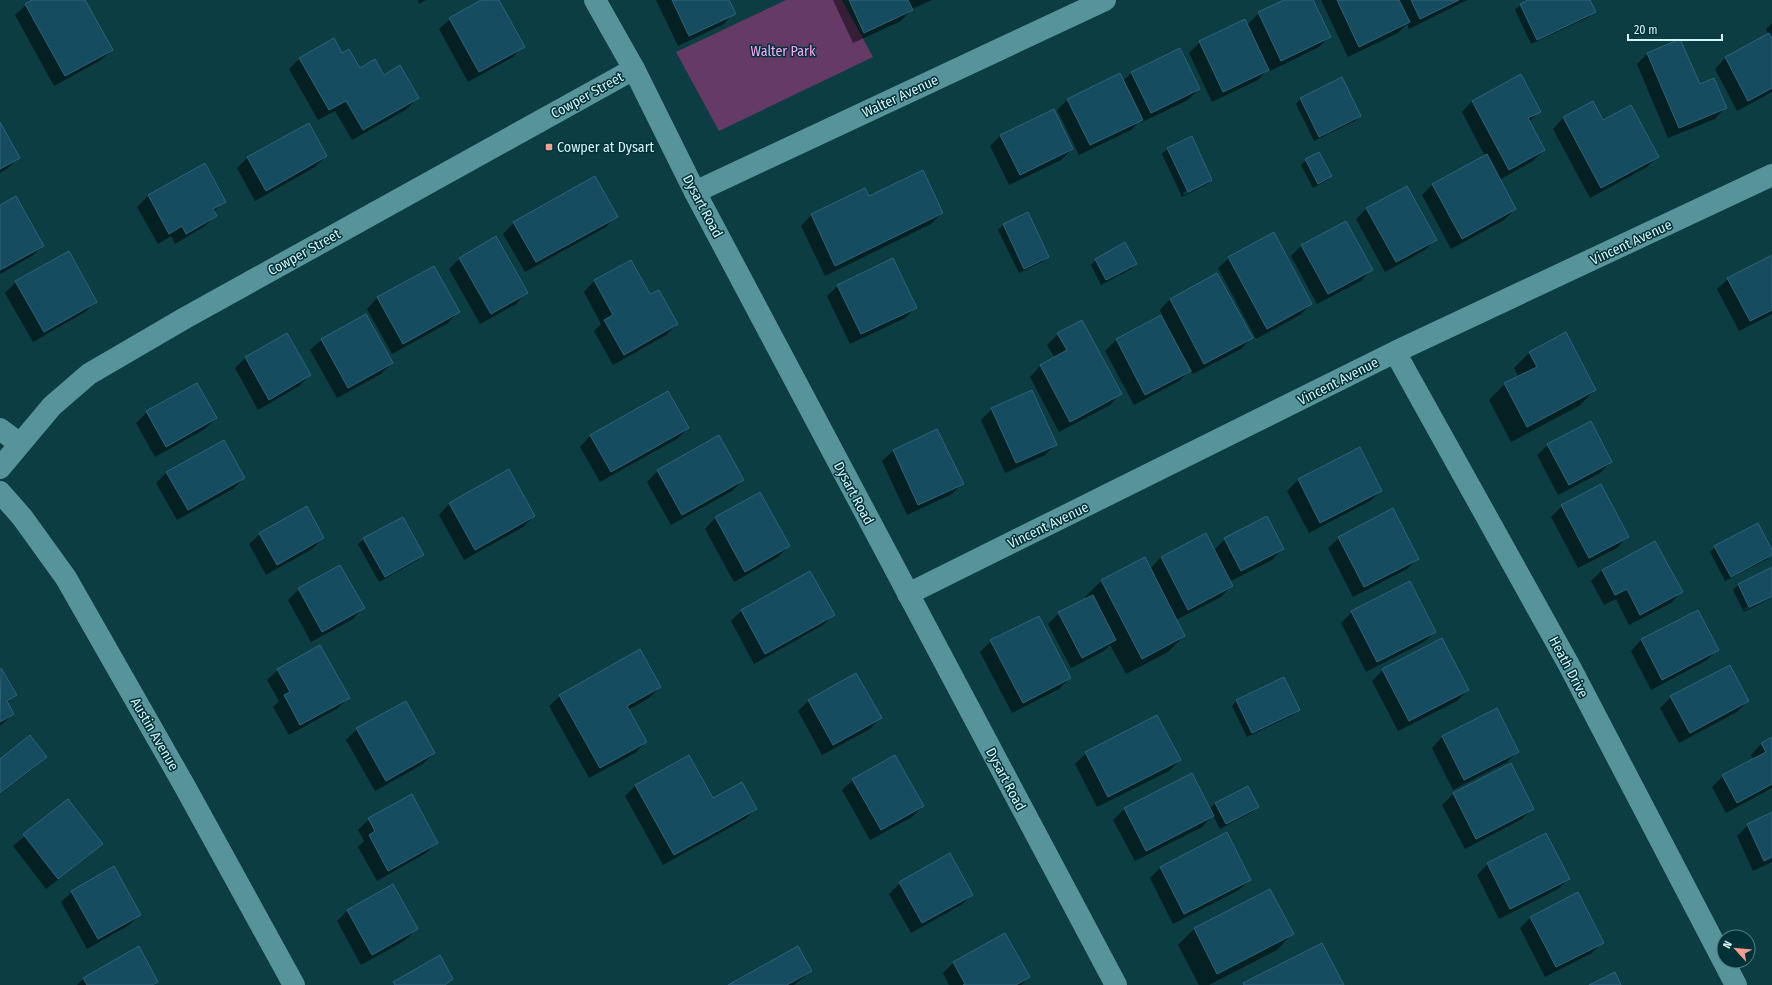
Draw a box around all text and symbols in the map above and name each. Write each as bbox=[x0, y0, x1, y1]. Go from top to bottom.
scale bar bbox=[1628, 16, 1722, 42]
text: 20 m bbox=[1634, 23, 1658, 37]
park label: Walter Park bbox=[751, 43, 816, 60]
street label: Cowper Street bbox=[548, 68, 627, 122]
street label: Walter Avenue bbox=[859, 71, 941, 121]
place label: Cowper at Dysart bbox=[557, 139, 655, 156]
marker: Cowper at Dysart bbox=[544, 142, 554, 152]
street label: Dysart Road bbox=[679, 172, 726, 241]
street label: Vincent Avenue bbox=[1588, 216, 1675, 269]
street label: Cowper Street bbox=[265, 225, 344, 279]
street label: Vincent Avenue bbox=[1295, 354, 1381, 409]
street label: Dysart Road bbox=[830, 459, 877, 528]
street label: Vincent Avenue bbox=[1005, 498, 1092, 552]
street label: Heath Drive bbox=[1545, 634, 1592, 701]
street label: Austin Avenue bbox=[127, 695, 182, 774]
street label: Dysart Road bbox=[982, 745, 1029, 814]
north arrow bbox=[1716, 929, 1756, 969]
text: N bbox=[1720, 939, 1735, 951]

